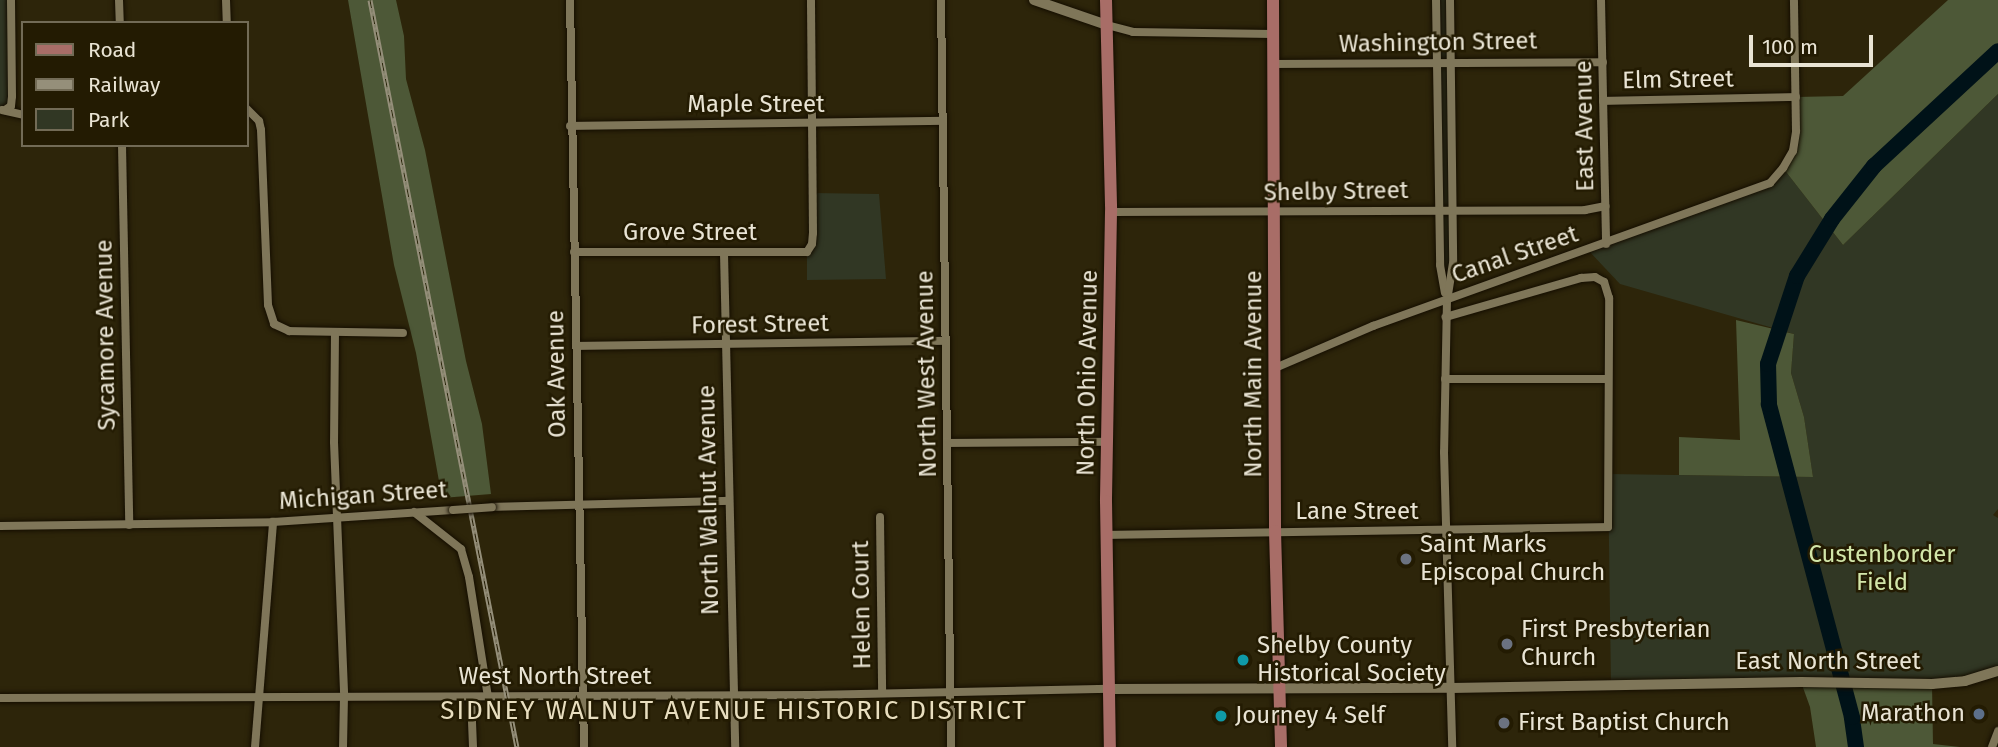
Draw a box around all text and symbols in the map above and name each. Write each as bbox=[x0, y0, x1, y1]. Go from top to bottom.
legend bbox=[21, 21, 248, 147]
scale bar bbox=[1753, 21, 1877, 65]
street label: Washington Street bbox=[1339, 27, 1537, 59]
text: 100 m bbox=[1762, 34, 1818, 60]
text: Road bbox=[88, 37, 136, 63]
street label: East Avenue bbox=[1569, 60, 1601, 192]
street label: Elm Street bbox=[1622, 65, 1734, 95]
text: Railway bbox=[88, 72, 160, 98]
street label: Maple Street bbox=[687, 91, 825, 119]
text: Park bbox=[88, 107, 129, 133]
street label: Shelby Street bbox=[1263, 176, 1409, 208]
street label: Grove Street bbox=[623, 219, 757, 247]
street label: Canal Street bbox=[1448, 220, 1582, 290]
street label: Sycamore Avenue bbox=[90, 239, 122, 431]
street label: North West Avenue bbox=[911, 270, 943, 478]
street label: North Ohio Avenue bbox=[1072, 270, 1104, 476]
street label: North Main Avenue bbox=[1240, 270, 1268, 478]
street label: Forest Street bbox=[691, 309, 829, 341]
street label: Oak Avenue bbox=[541, 310, 573, 438]
street label: North Walnut Avenue bbox=[693, 385, 725, 615]
street label: Michigan Street bbox=[278, 476, 448, 516]
street label: Lane Street bbox=[1295, 498, 1419, 526]
place label: Saint Marks Episcopal Church bbox=[1420, 531, 1605, 587]
street label: Helen Court bbox=[846, 540, 878, 670]
park label: Custenborder Field bbox=[1808, 541, 1956, 597]
marker: Saint Marks Episcopal Church bbox=[1398, 551, 1414, 567]
place label: First Presbyterian Church bbox=[1521, 616, 1711, 672]
place label: Shelby County Historical Society bbox=[1257, 632, 1446, 688]
marker: First Presbyterian Church bbox=[1499, 636, 1515, 652]
street label: East North Street bbox=[1735, 648, 1921, 676]
marker: Shelby County Historical Society bbox=[1235, 652, 1251, 668]
street label: West North Street bbox=[459, 663, 651, 691]
district label: SIDNEY WALNUT AVENUE HISTORIC DISTRICT bbox=[445, 695, 1023, 727]
place label: Marathon bbox=[1861, 700, 1965, 728]
place label: Journey 4 Self bbox=[1235, 702, 1385, 730]
marker: Marathon bbox=[1971, 706, 1987, 722]
marker: Journey 4 Self bbox=[1213, 708, 1229, 724]
place label: First Baptist Church bbox=[1518, 709, 1730, 737]
marker: First Baptist Church bbox=[1496, 715, 1512, 731]

